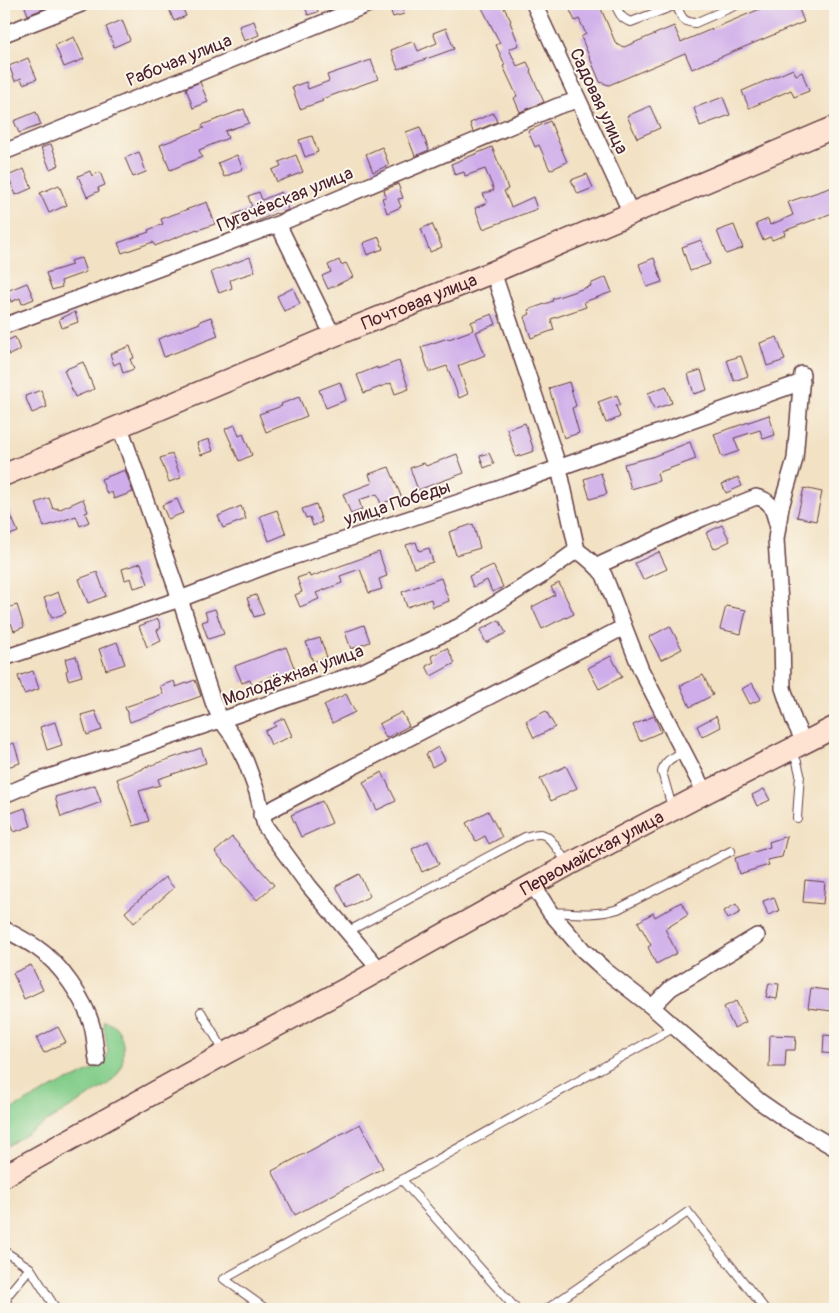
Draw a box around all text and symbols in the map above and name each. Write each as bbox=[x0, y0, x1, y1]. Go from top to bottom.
street label: Рабочая улица bbox=[123, 29, 235, 92]
street label: Садовая улица bbox=[564, 45, 633, 158]
street label: Пугачёвская улица bbox=[214, 162, 357, 237]
street label: Почтовая улица bbox=[358, 269, 481, 335]
street label: улица Победы bbox=[340, 475, 453, 532]
street label: Молодёжная улица bbox=[220, 639, 367, 712]
street label: Первомайская улица bbox=[516, 806, 668, 901]

